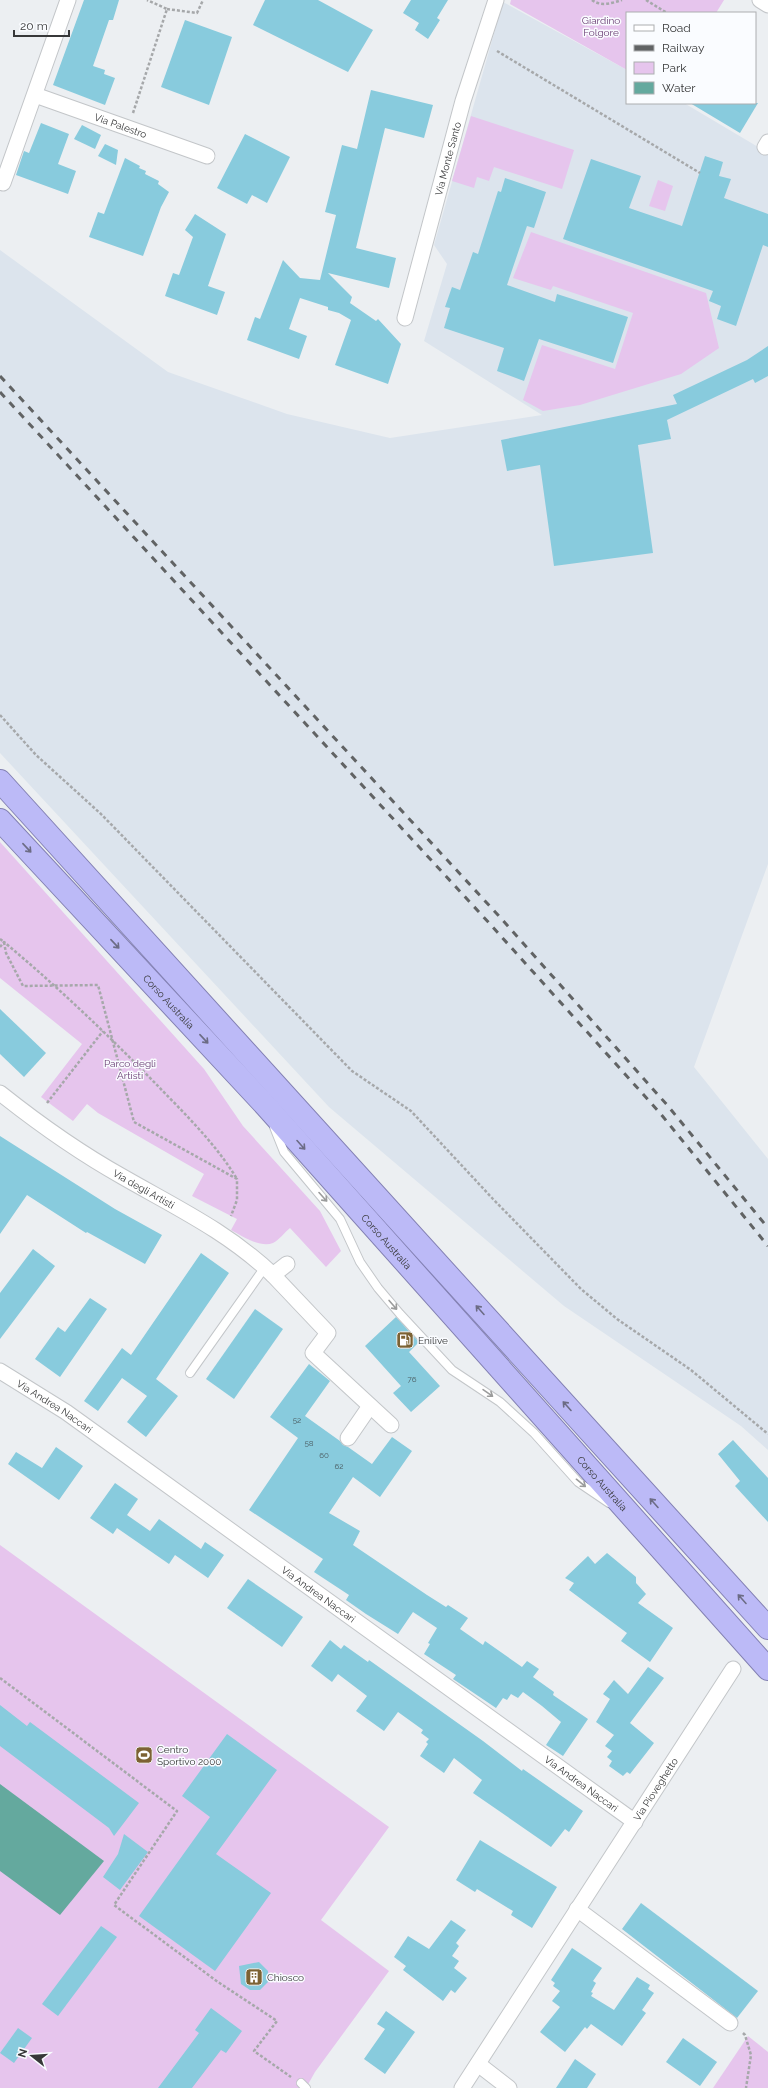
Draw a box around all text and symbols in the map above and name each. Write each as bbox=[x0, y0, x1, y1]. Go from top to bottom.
scale bar bbox=[14, 12, 69, 38]
legend bbox=[626, 12, 756, 104]
park label: Giardino Folgore bbox=[582, 15, 620, 38]
text: 20 m bbox=[20, 19, 48, 33]
text: Road bbox=[662, 21, 691, 35]
text: Railway bbox=[662, 41, 705, 55]
text: Park bbox=[662, 61, 687, 75]
text: Water bbox=[662, 81, 696, 95]
street label: Via Palestro bbox=[93, 112, 148, 140]
street label: Via Monte Santo bbox=[433, 121, 463, 197]
one-way arrow bbox=[22, 843, 31, 854]
one-way arrow bbox=[110, 939, 120, 949]
street label: Corso Australia bbox=[141, 973, 196, 1031]
one-way arrow bbox=[199, 1034, 208, 1044]
park label: Parco degli Artisti bbox=[104, 1058, 156, 1081]
one-way arrow bbox=[296, 1140, 305, 1150]
street label: Via degli Artisti bbox=[111, 1168, 176, 1211]
one-way arrow bbox=[318, 1192, 327, 1202]
street label: Corso Australia bbox=[359, 1212, 414, 1271]
one-way arrow bbox=[388, 1300, 397, 1311]
one-way arrow bbox=[475, 1305, 484, 1315]
fuel station icon: Enilive bbox=[395, 1330, 415, 1350]
place label: Enilive bbox=[418, 1335, 448, 1346]
house number: 76 bbox=[407, 1374, 417, 1384]
street label: Via Andrea Naccari bbox=[15, 1378, 94, 1435]
one-way arrow bbox=[482, 1389, 493, 1397]
one-way arrow bbox=[562, 1401, 572, 1411]
house number: 52 bbox=[293, 1415, 301, 1425]
house number: 58 bbox=[304, 1438, 314, 1448]
house number: 60 bbox=[319, 1450, 329, 1460]
street label: Corso Australia bbox=[575, 1454, 629, 1513]
house number: 62 bbox=[335, 1461, 344, 1471]
one-way arrow bbox=[575, 1479, 586, 1487]
one-way arrow bbox=[650, 1497, 659, 1508]
street label: Via Andrea Naccari bbox=[279, 1564, 357, 1625]
one-way arrow bbox=[737, 1594, 747, 1604]
place label: Centro Sportivo 2000 bbox=[157, 1744, 221, 1767]
sports icon: Centro Sportivo 2000 bbox=[134, 1745, 154, 1765]
street label: Via Andrea Naccari bbox=[542, 1754, 620, 1814]
street label: Via Pioveghetto bbox=[631, 1756, 680, 1823]
building icon: Chiosco bbox=[244, 1967, 264, 1987]
place label: Chiosco bbox=[267, 1972, 304, 1983]
north arrow bbox=[12, 2036, 52, 2076]
text: N bbox=[15, 2047, 30, 2059]

